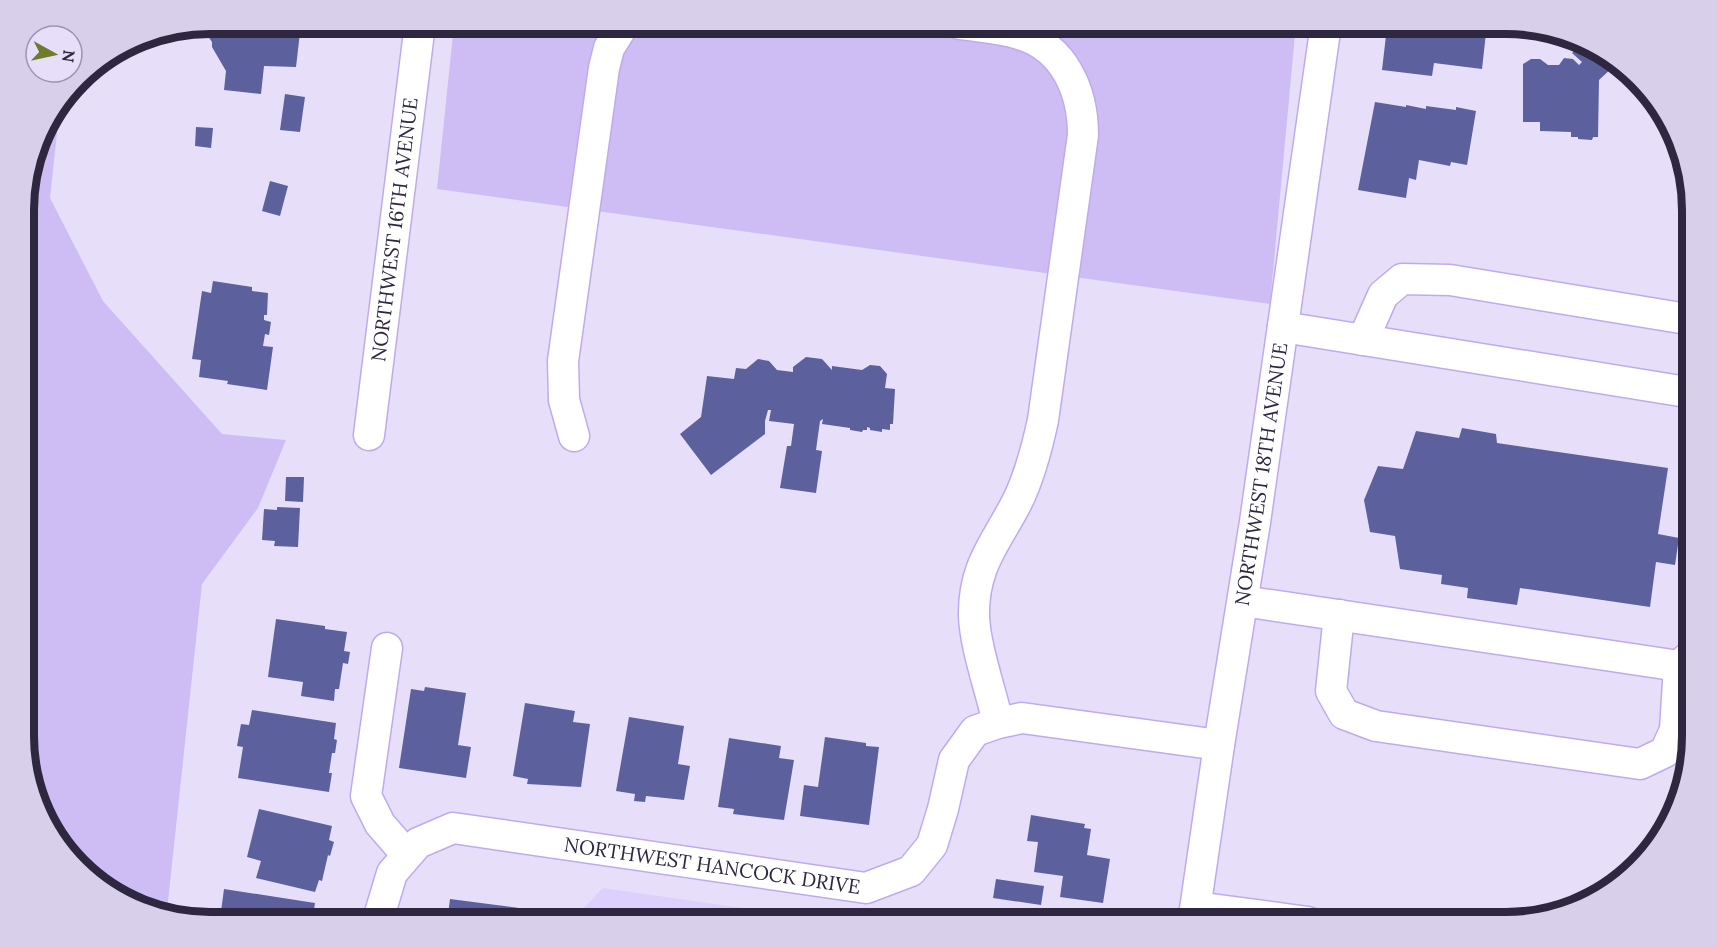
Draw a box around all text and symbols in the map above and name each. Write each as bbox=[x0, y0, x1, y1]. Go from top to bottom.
north arrow bbox=[24, 24, 84, 84]
text: N bbox=[58, 49, 80, 64]
street label: NORTHWEST 16TH AVENUE bbox=[365, 96, 423, 363]
street label: NORTHWEST 18TH AVENUE bbox=[1229, 341, 1292, 608]
street label: NORTHWEST HANCOCK DRIVE bbox=[563, 831, 862, 899]

